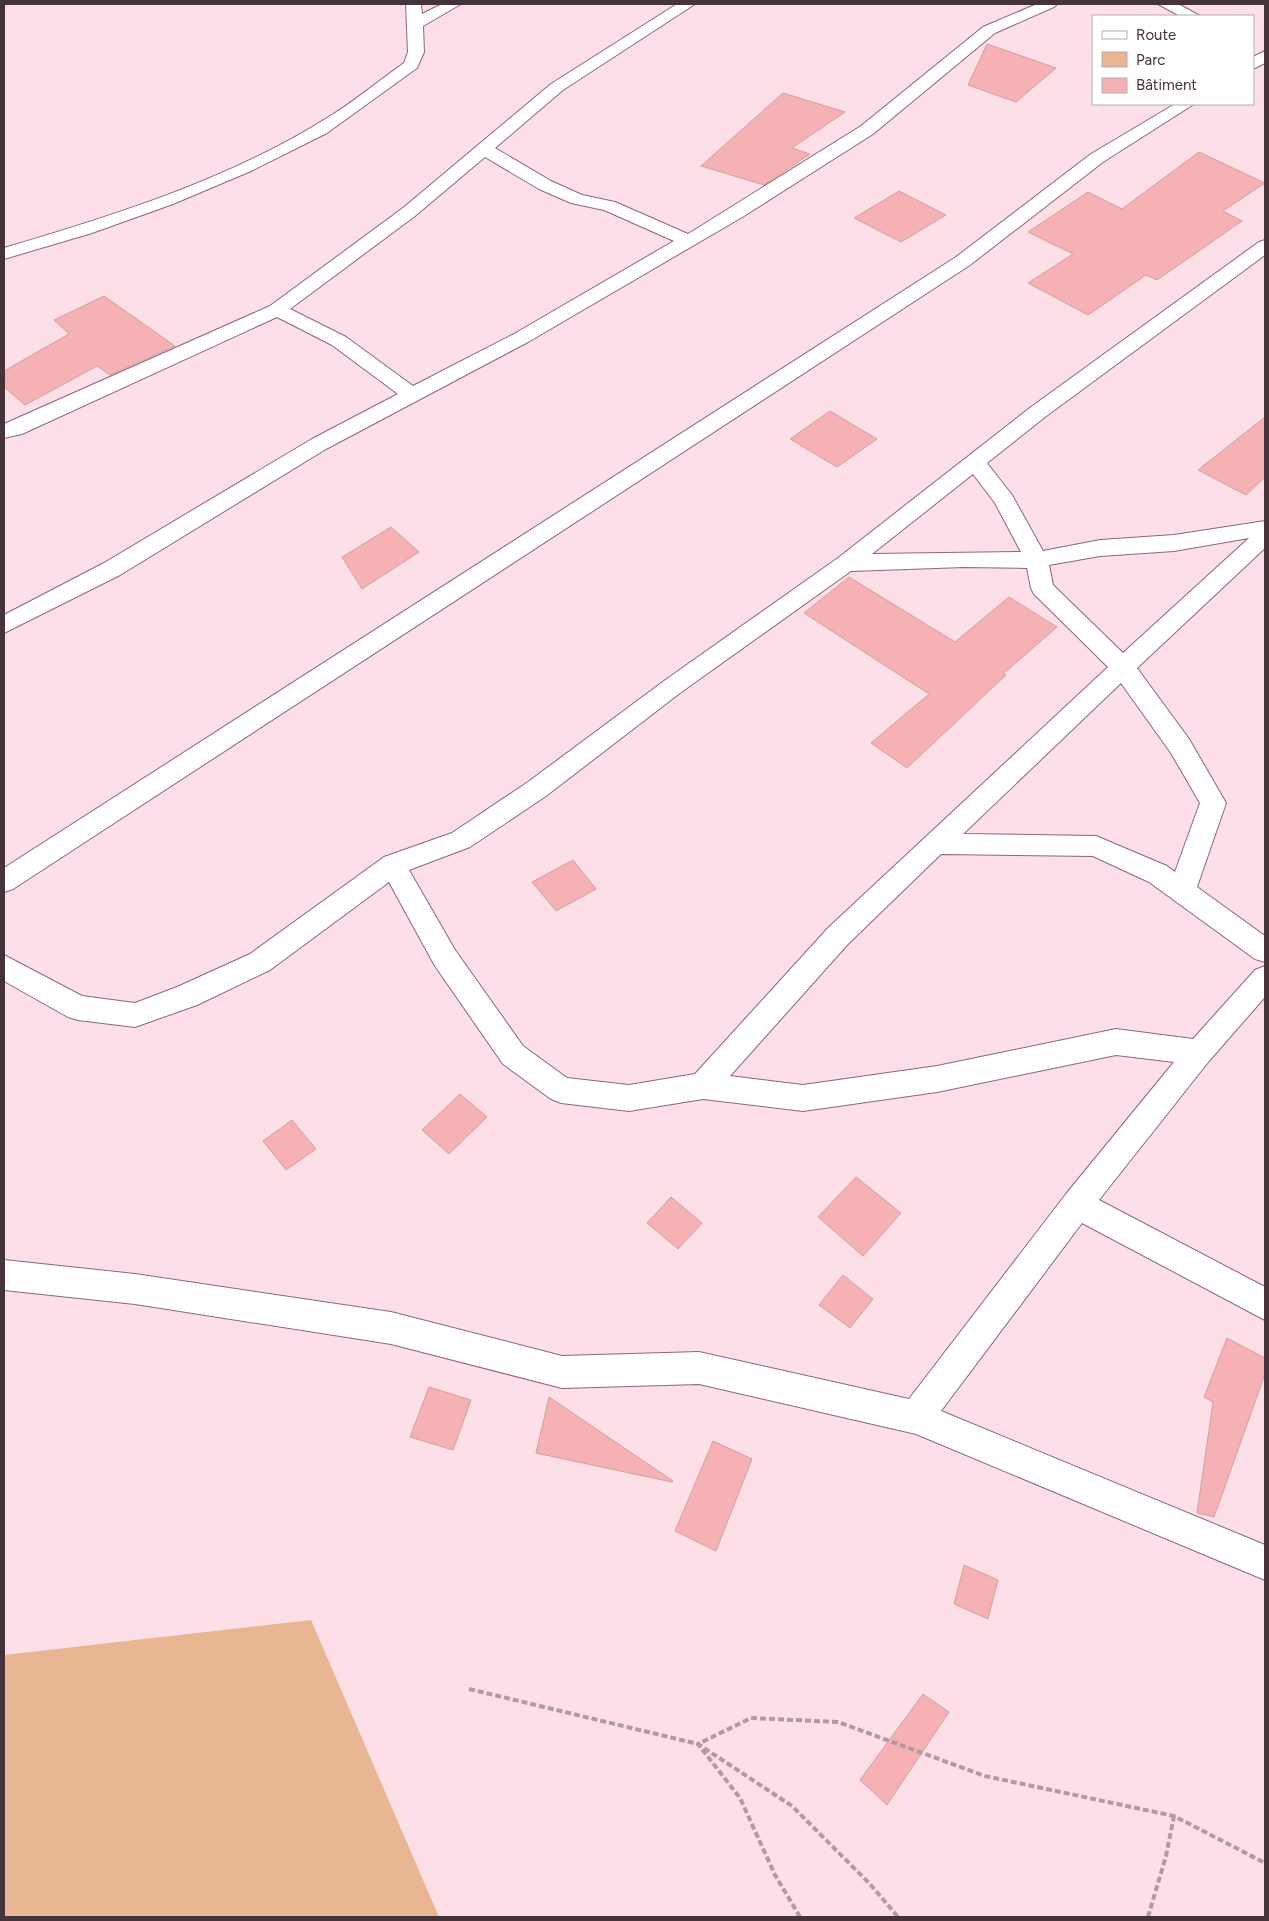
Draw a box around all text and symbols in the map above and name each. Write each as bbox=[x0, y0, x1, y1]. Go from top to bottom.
legend bbox=[1092, 15, 1254, 105]
text: Route bbox=[1136, 26, 1176, 44]
text: Parc bbox=[1136, 51, 1165, 69]
text: Bâtiment bbox=[1136, 76, 1197, 94]

